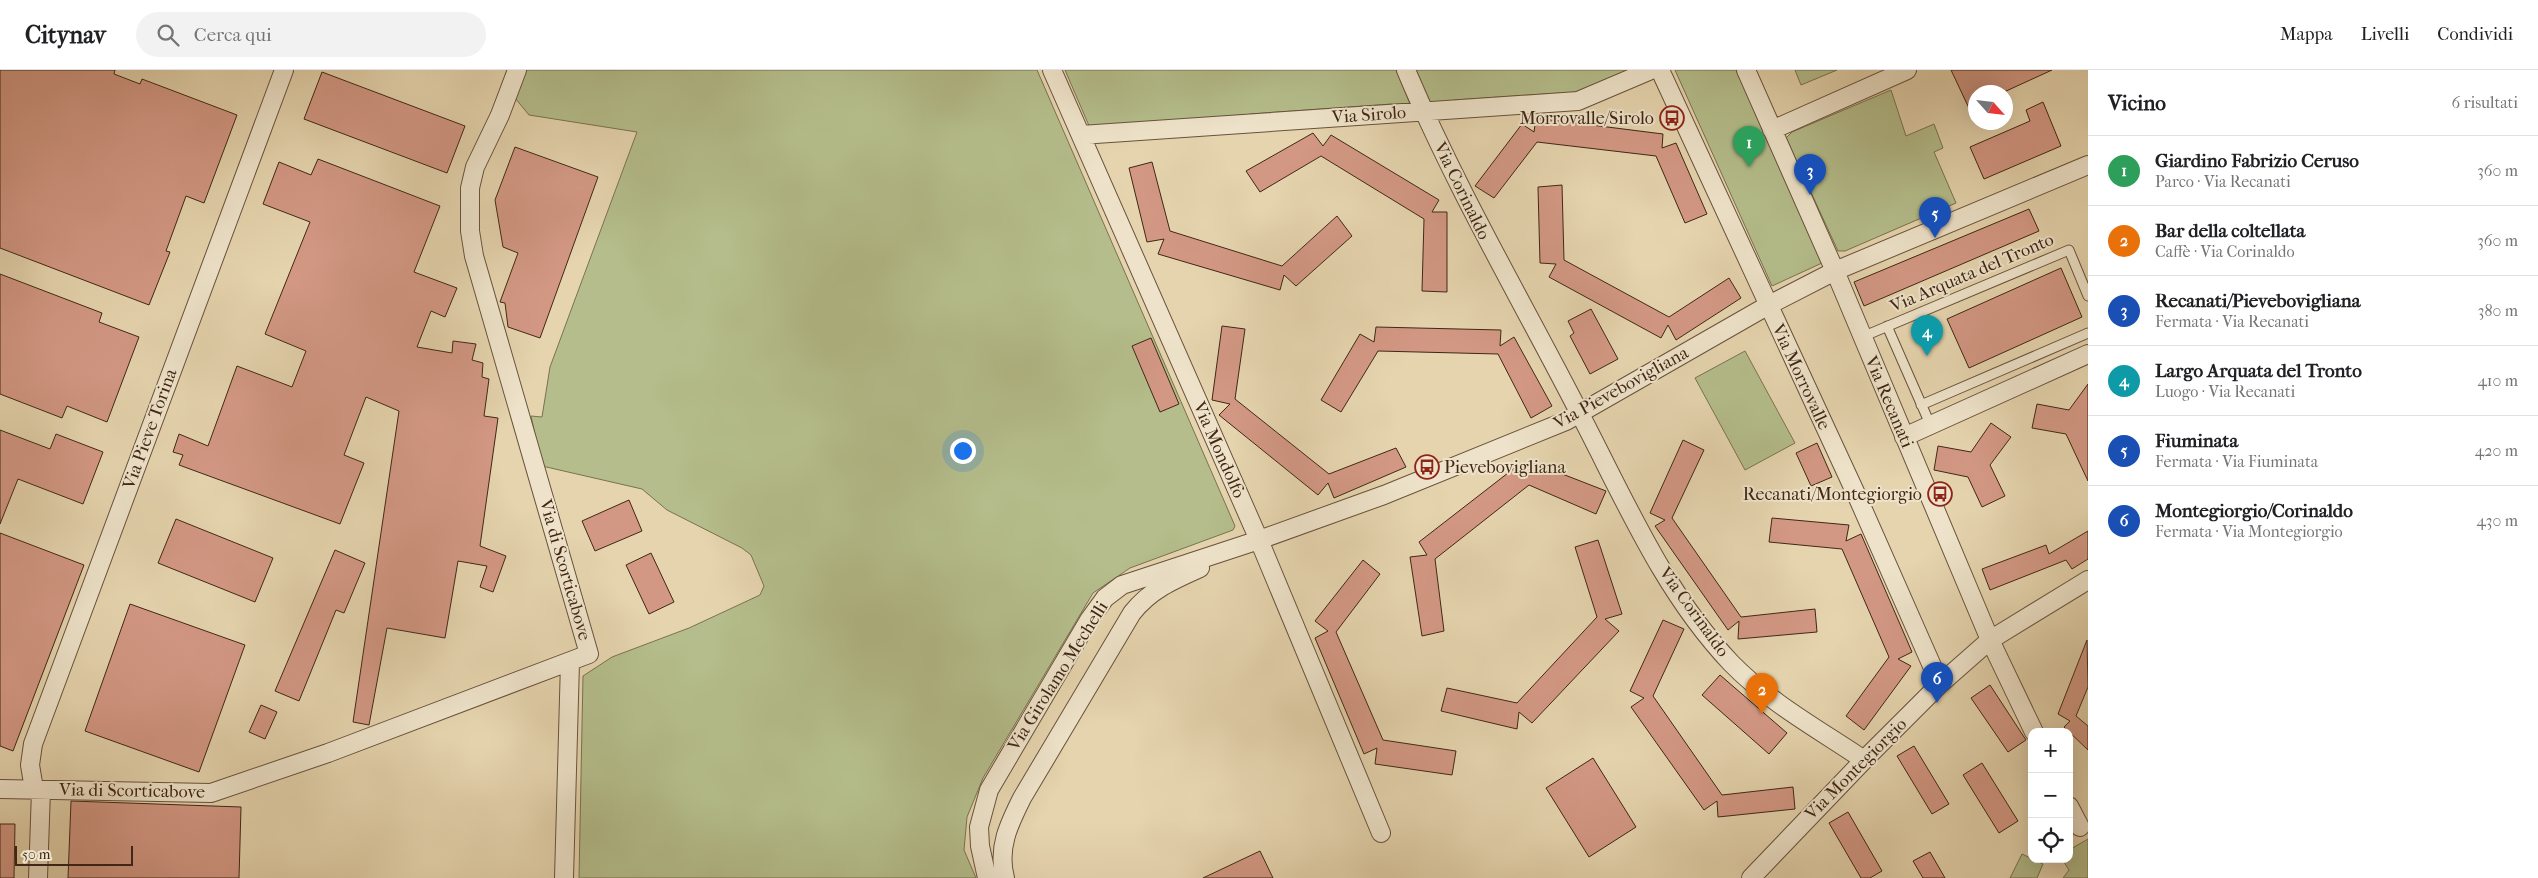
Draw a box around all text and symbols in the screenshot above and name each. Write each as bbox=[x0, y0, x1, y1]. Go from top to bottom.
search box bbox=[136, 12, 486, 57]
text: Citynav bbox=[25, 21, 106, 49]
icon: search bbox=[154, 21, 182, 49]
text: Cerca qui bbox=[194, 24, 272, 46]
text: Mappa bbox=[2280, 24, 2333, 45]
text: Livelli bbox=[2361, 24, 2409, 45]
text: Condividi bbox=[2437, 24, 2513, 45]
north arrow bbox=[1968, 85, 2013, 130]
text: Vicino bbox=[2108, 91, 2166, 115]
text: 6 risultati bbox=[2452, 93, 2518, 112]
street label: Via Sirolo bbox=[1330, 102, 1407, 128]
bus stop icon: Morrovalle/Sirolo bbox=[1659, 105, 1685, 131]
place label: Morrovalle/Sirolo bbox=[1519, 108, 1654, 129]
pin: 1 bbox=[1733, 126, 1765, 167]
street label: Via Corinaldo bbox=[1429, 138, 1495, 243]
text: Giardino Fabrizio Ceruso bbox=[2155, 150, 2359, 172]
pin: 3 bbox=[1794, 154, 1826, 195]
text: 1 bbox=[2121, 161, 2127, 180]
text: 360 m bbox=[2477, 161, 2518, 180]
text: Parco · Via Recanati bbox=[2155, 172, 2291, 191]
pin: 5 bbox=[1919, 197, 1951, 238]
text: Bar della coltellata bbox=[2155, 220, 2305, 242]
street label: Via Arquata del Tronto bbox=[1886, 229, 2057, 317]
text: 2 bbox=[2120, 231, 2128, 250]
text: 360 m bbox=[2477, 231, 2518, 250]
text: Caffè · Via Corinaldo bbox=[2155, 242, 2295, 261]
text: Recanati/Pievebovigliana bbox=[2155, 290, 2361, 312]
text: 3 bbox=[2121, 301, 2127, 320]
text: 380 m bbox=[2478, 301, 2518, 320]
text: Fermata · Via Recanati bbox=[2155, 312, 2309, 331]
pin: 4 bbox=[1911, 315, 1943, 356]
street label: Via Morrovalle bbox=[1767, 320, 1835, 433]
street label: Via Pievebovigliana bbox=[1549, 342, 1693, 434]
street label: Via Recanati bbox=[1860, 352, 1918, 452]
text: Largo Arquata del Tronto bbox=[2155, 360, 2362, 382]
street label: Via Pieve Torina bbox=[118, 365, 182, 493]
text: 4 bbox=[2119, 371, 2129, 390]
text: 410 m bbox=[2477, 371, 2518, 390]
text: Luogo · Via Recanati bbox=[2155, 382, 2295, 401]
street label: Via Mondolfo bbox=[1188, 398, 1250, 501]
text: Fiuminata bbox=[2155, 430, 2238, 452]
your location bbox=[950, 438, 976, 464]
text: 5 bbox=[2121, 441, 2127, 460]
text: 420 m bbox=[2475, 441, 2518, 460]
text: Fermata · Via Fiuminata bbox=[2155, 452, 2318, 471]
bus stop icon: Pievebovigliana bbox=[1414, 454, 1440, 480]
place label: Pievebovigliana bbox=[1444, 457, 1567, 478]
bus stop icon: Recanati/Montegiorgio bbox=[1927, 481, 1953, 507]
place label: Recanati/Montegiorgio bbox=[1743, 484, 1922, 505]
street label: Via di Scorticabove bbox=[535, 496, 595, 643]
text: Montegiorgio/Corinaldo bbox=[2155, 500, 2353, 522]
text: 6 bbox=[2120, 511, 2128, 530]
text: 430 m bbox=[2476, 511, 2518, 530]
text: Fermata · Via Montegiorgio bbox=[2155, 522, 2343, 541]
street label: Via Corinaldo bbox=[1654, 562, 1734, 661]
street label: Via Girolamo Mechelli bbox=[1003, 597, 1113, 755]
pin: 6 bbox=[1921, 662, 1953, 703]
pin: 2 bbox=[1746, 673, 1778, 714]
street label: Via Montegiorgio bbox=[1800, 714, 1911, 825]
map controls bbox=[2028, 728, 2073, 863]
button: + bbox=[2028, 728, 2073, 773]
button: − bbox=[2028, 773, 2073, 818]
street label: Via di Scorticabove bbox=[58, 779, 205, 803]
button: locate bbox=[2028, 818, 2073, 863]
scale bar bbox=[15, 843, 132, 866]
text: 50 m bbox=[22, 846, 50, 863]

